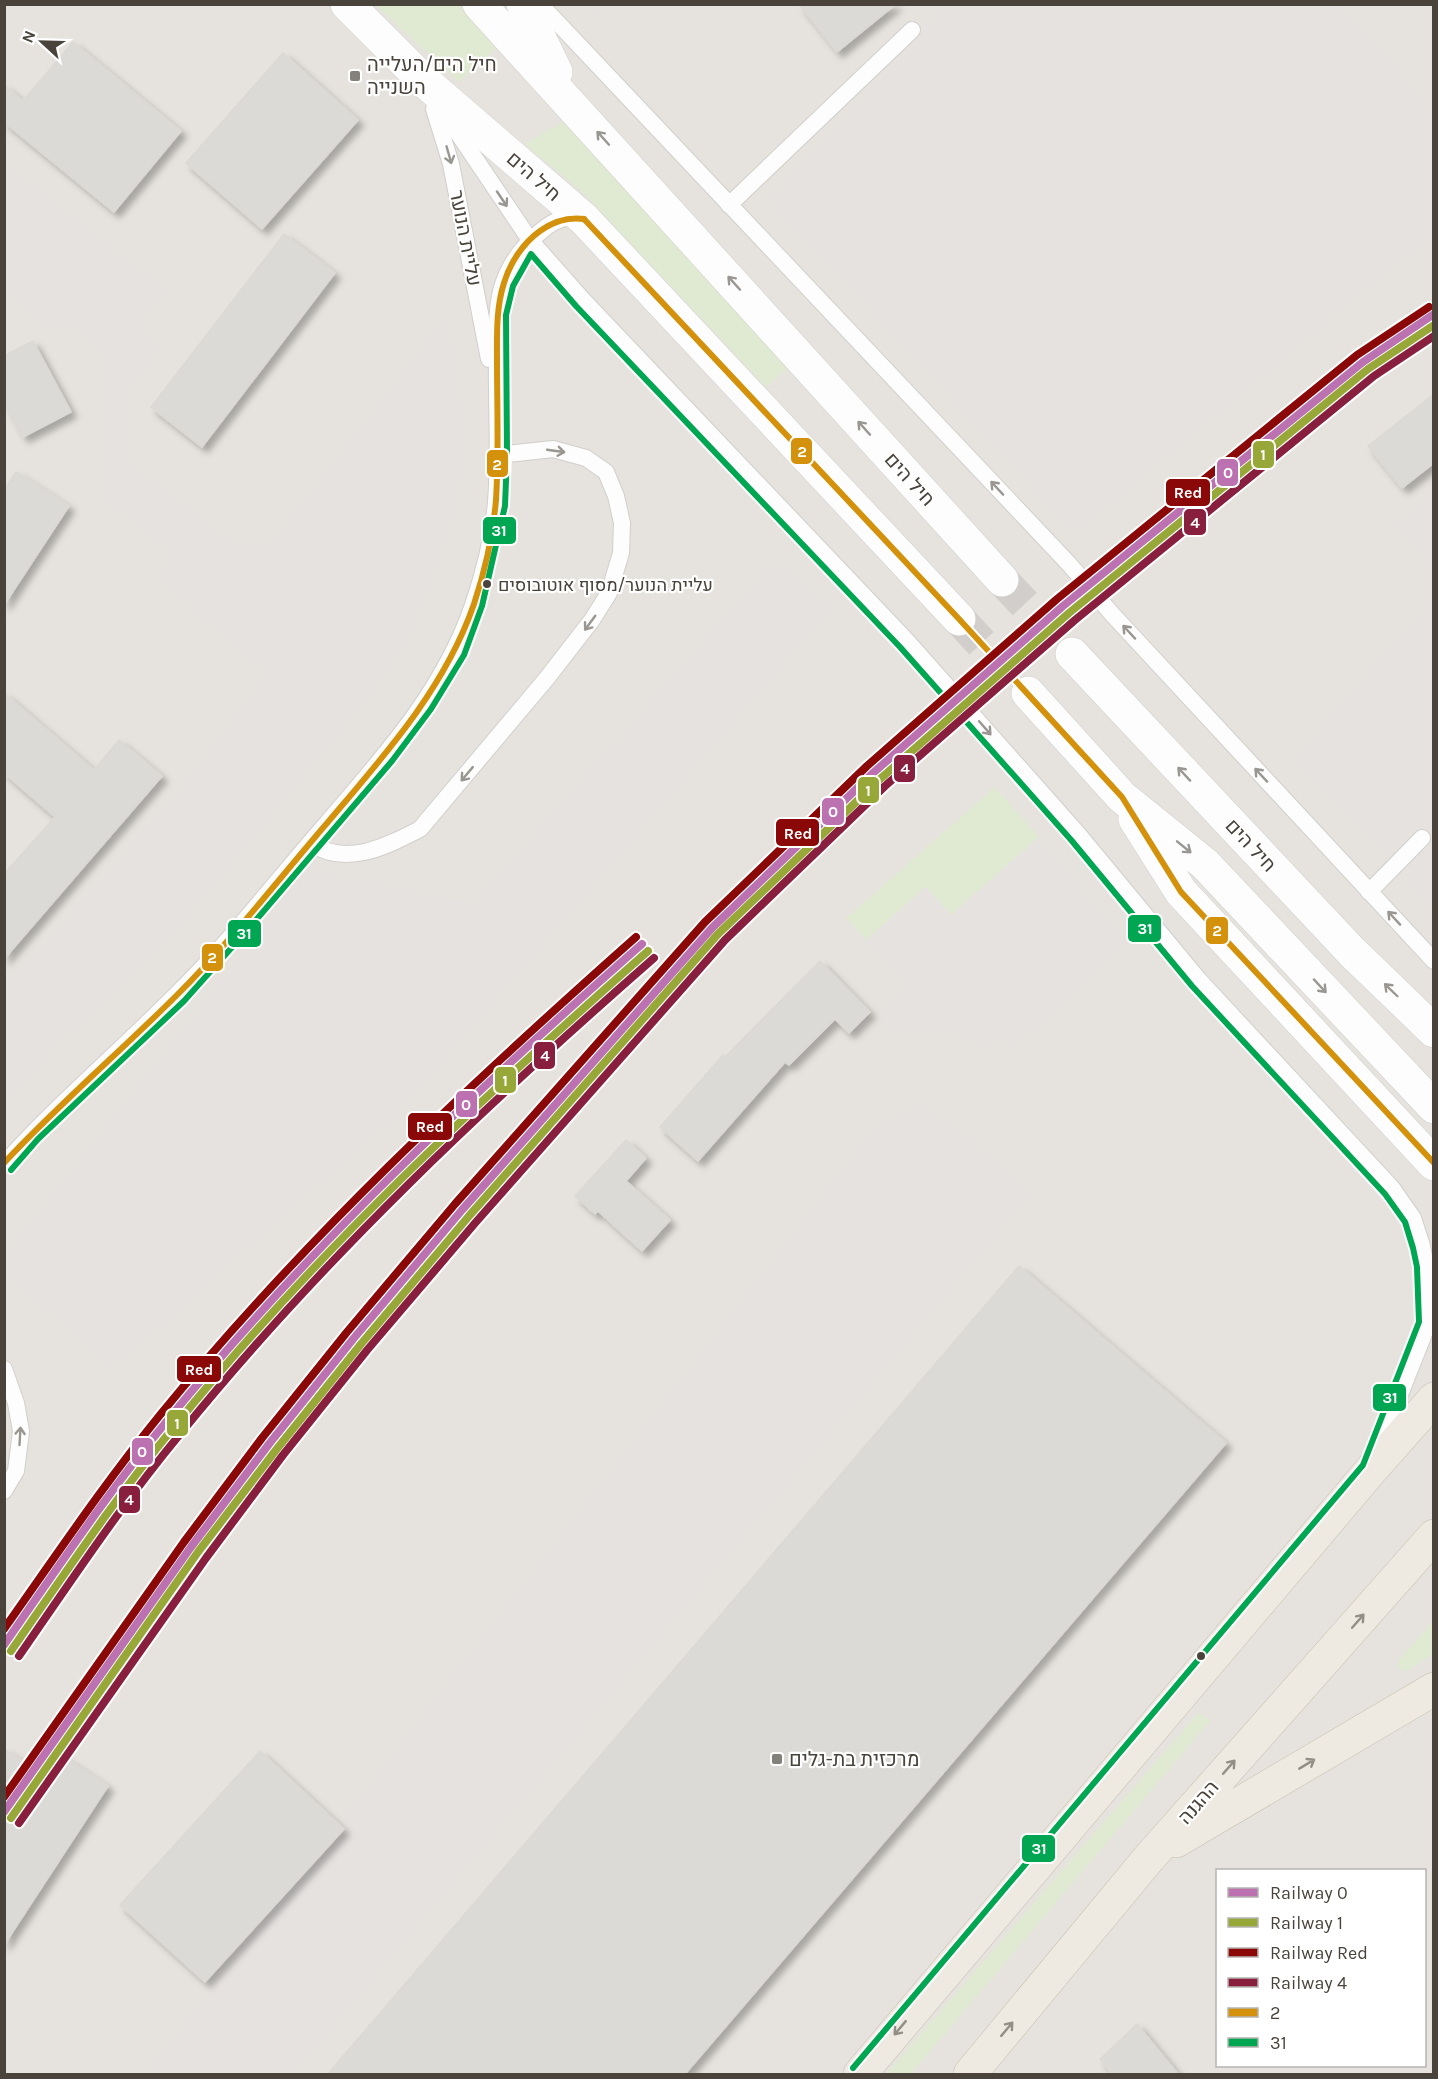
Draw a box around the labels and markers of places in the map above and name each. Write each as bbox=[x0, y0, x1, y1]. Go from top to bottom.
place label: חיל הים/העלייה השנייה bbox=[367, 53, 497, 99]
marker: חיל הים/העלייה השנייה bbox=[348, 69, 362, 83]
place label: עליית הנוער/מסוף אוטובוסים bbox=[498, 574, 713, 596]
marker: עליית הנוער/מסוף אוטובוסים bbox=[481, 578, 493, 590]
unlabelled marker bbox=[1195, 1650, 1207, 1662]
place label: מרכזית בת-גלים bbox=[789, 1748, 919, 1771]
marker: מרכזית בת-גלים bbox=[770, 1752, 784, 1766]

